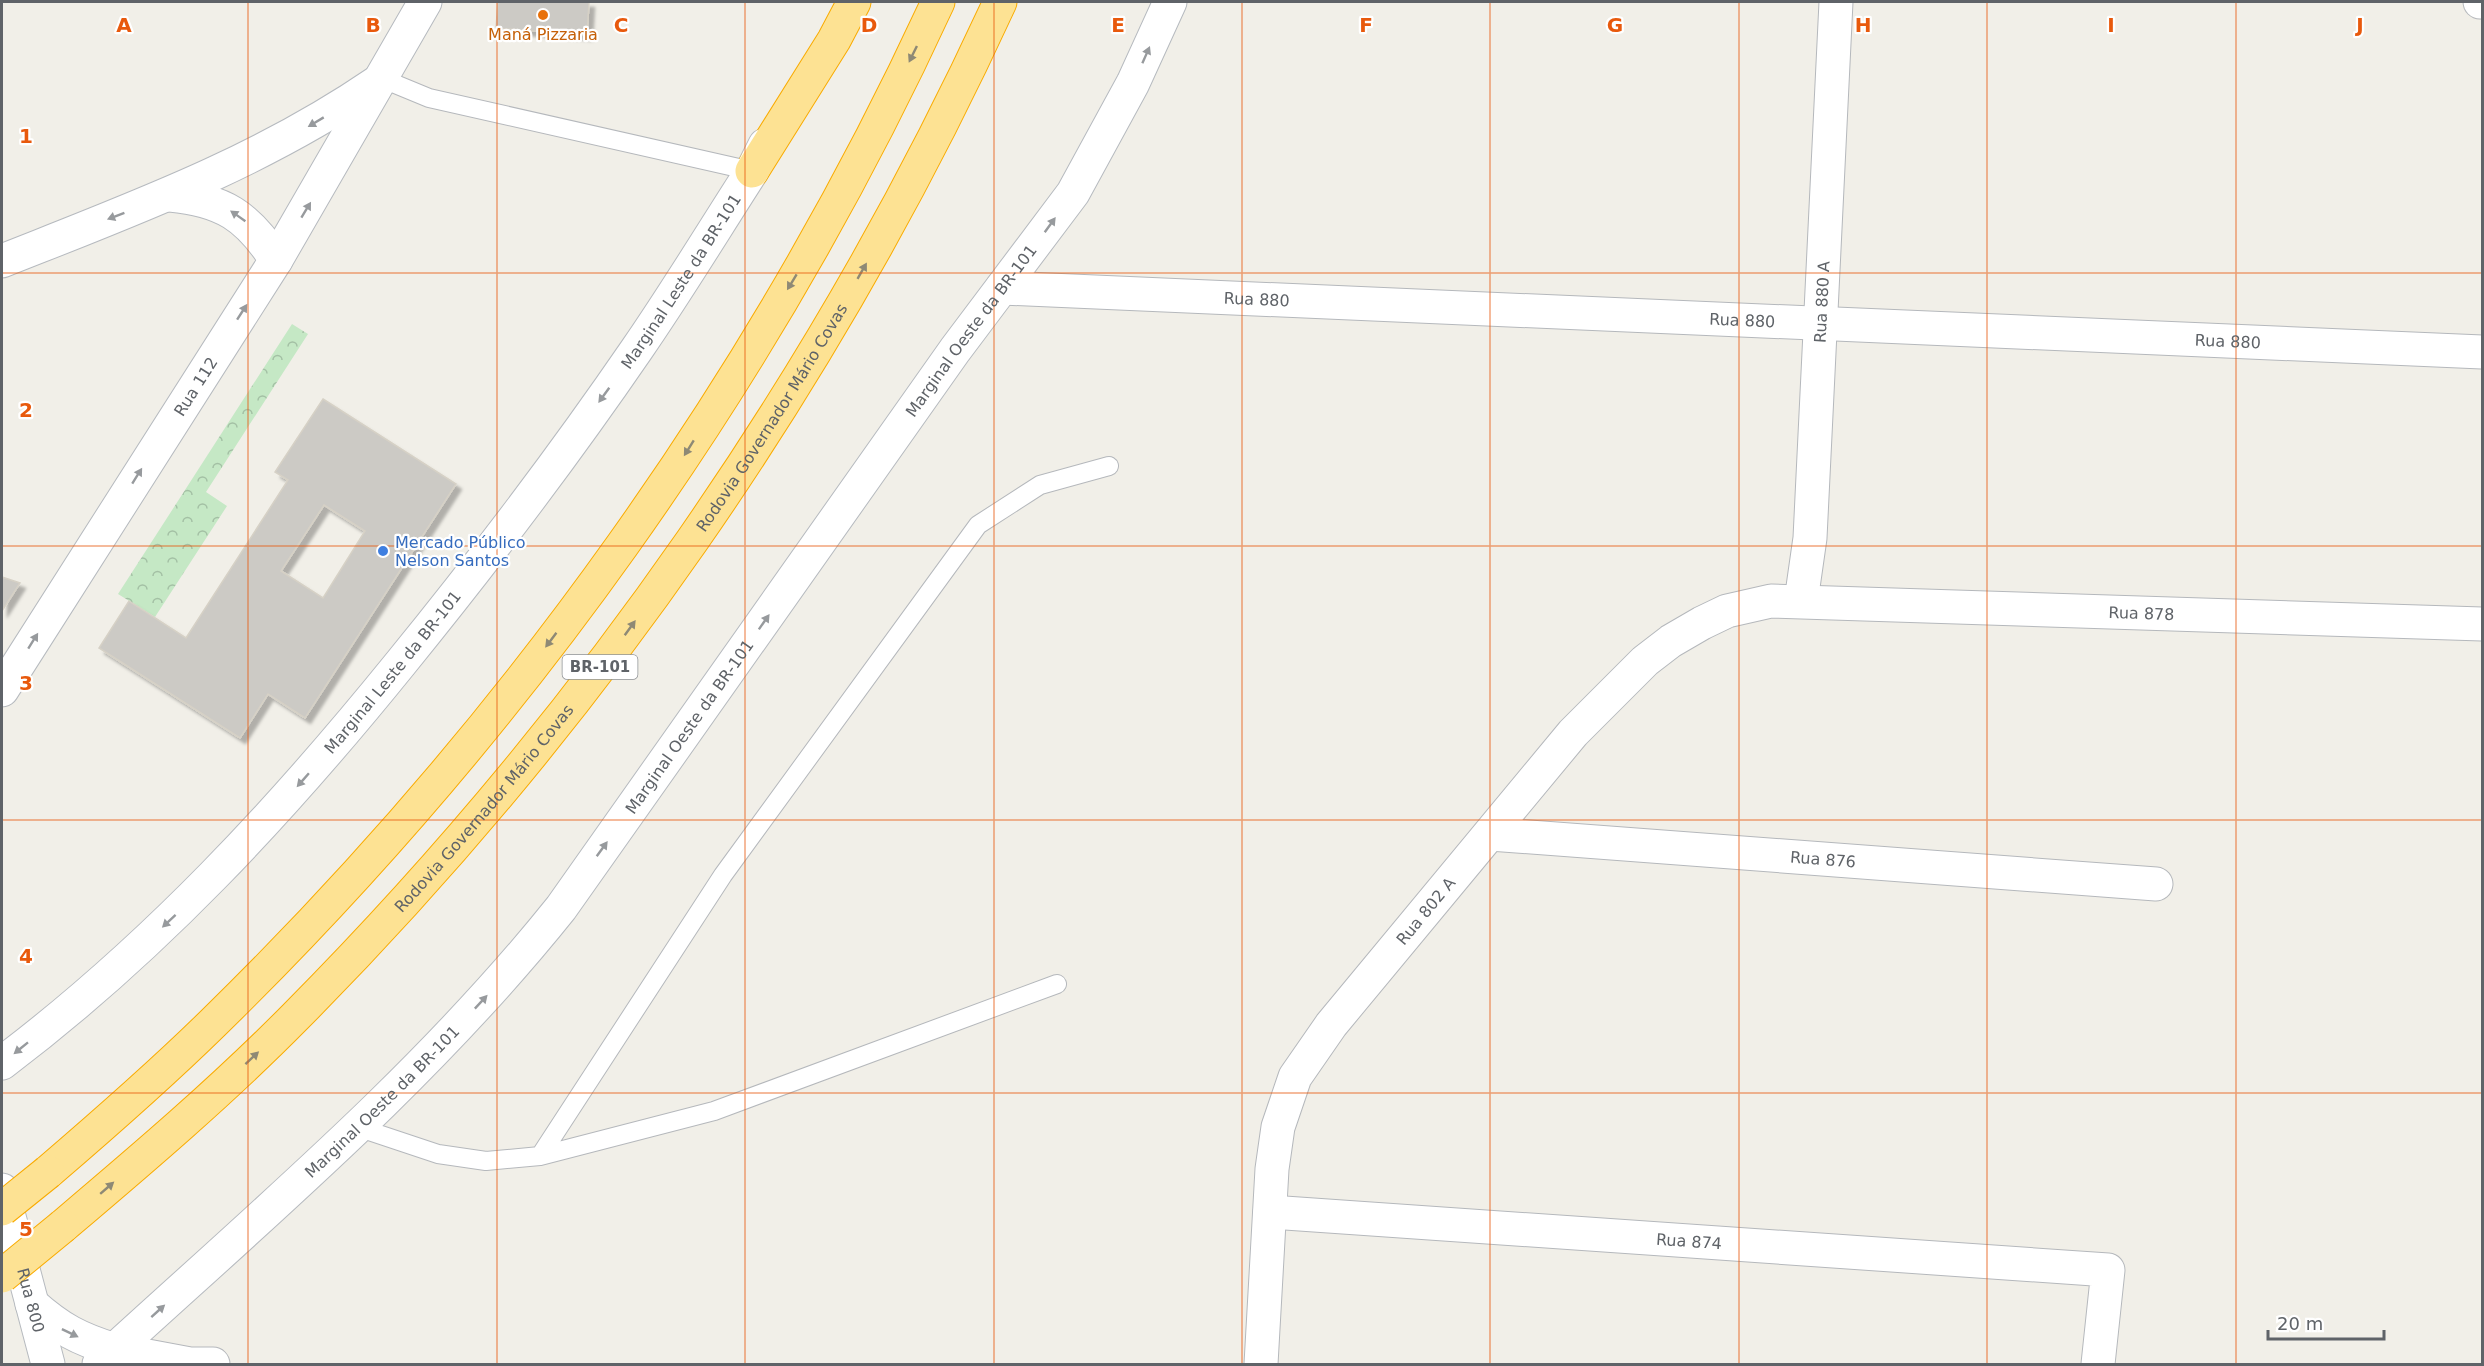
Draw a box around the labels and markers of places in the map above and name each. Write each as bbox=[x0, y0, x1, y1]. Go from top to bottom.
marker: Maná Pizzaria bbox=[536, 8, 550, 22]
place label: Maná Pizzaria bbox=[488, 25, 598, 44]
place label: Mercado Público Nelson Santos bbox=[395, 533, 526, 570]
marker: Mercado Público Nelson Santos bbox=[376, 544, 390, 558]

